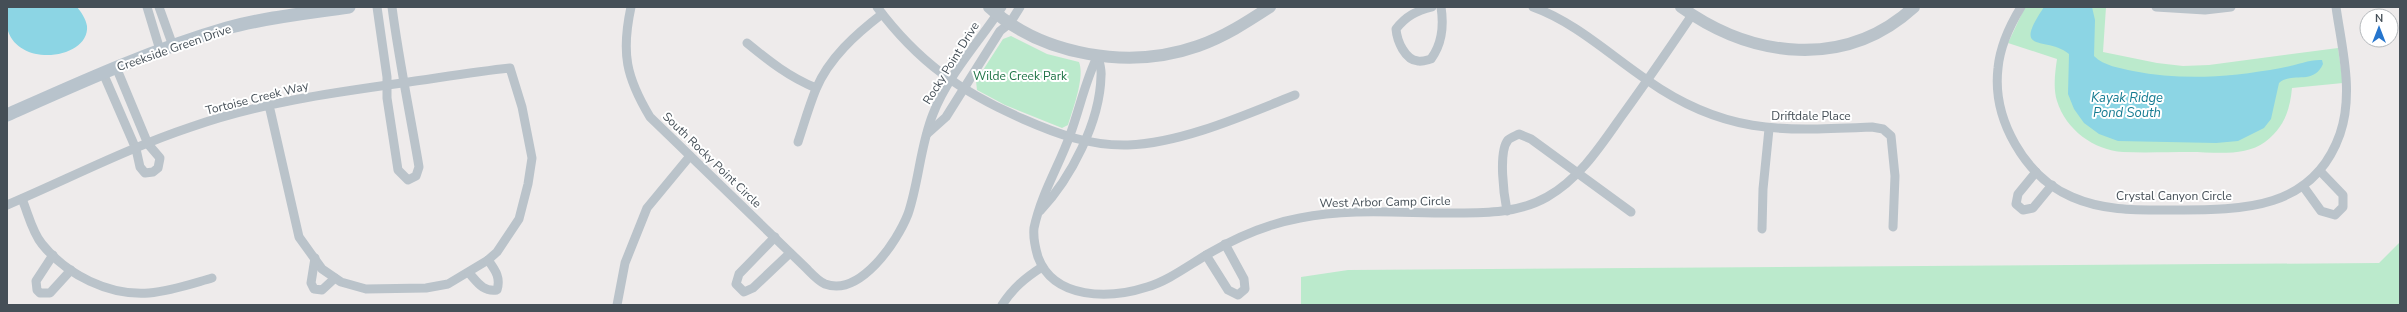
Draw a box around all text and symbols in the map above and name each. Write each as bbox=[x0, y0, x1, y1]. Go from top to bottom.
north arrow bbox=[2359, 8, 2399, 48]
text: N bbox=[2375, 11, 2383, 26]
street label: Rocky Point Drive bbox=[919, 19, 983, 107]
street label: Creekside Green Drive bbox=[115, 21, 233, 75]
park label: Wilde Creek Park bbox=[973, 68, 1068, 84]
street label: Tortoise Creek Way bbox=[204, 77, 311, 119]
water label: Kayak Ridge Pond South bbox=[2091, 89, 2163, 122]
street label: Driftdale Place bbox=[1771, 108, 1851, 124]
street label: South Rocky Point Circle bbox=[659, 109, 765, 211]
street label: Crystal Canyon Circle bbox=[2116, 188, 2232, 204]
street label: West Arbor Camp Circle bbox=[1319, 193, 1451, 211]

